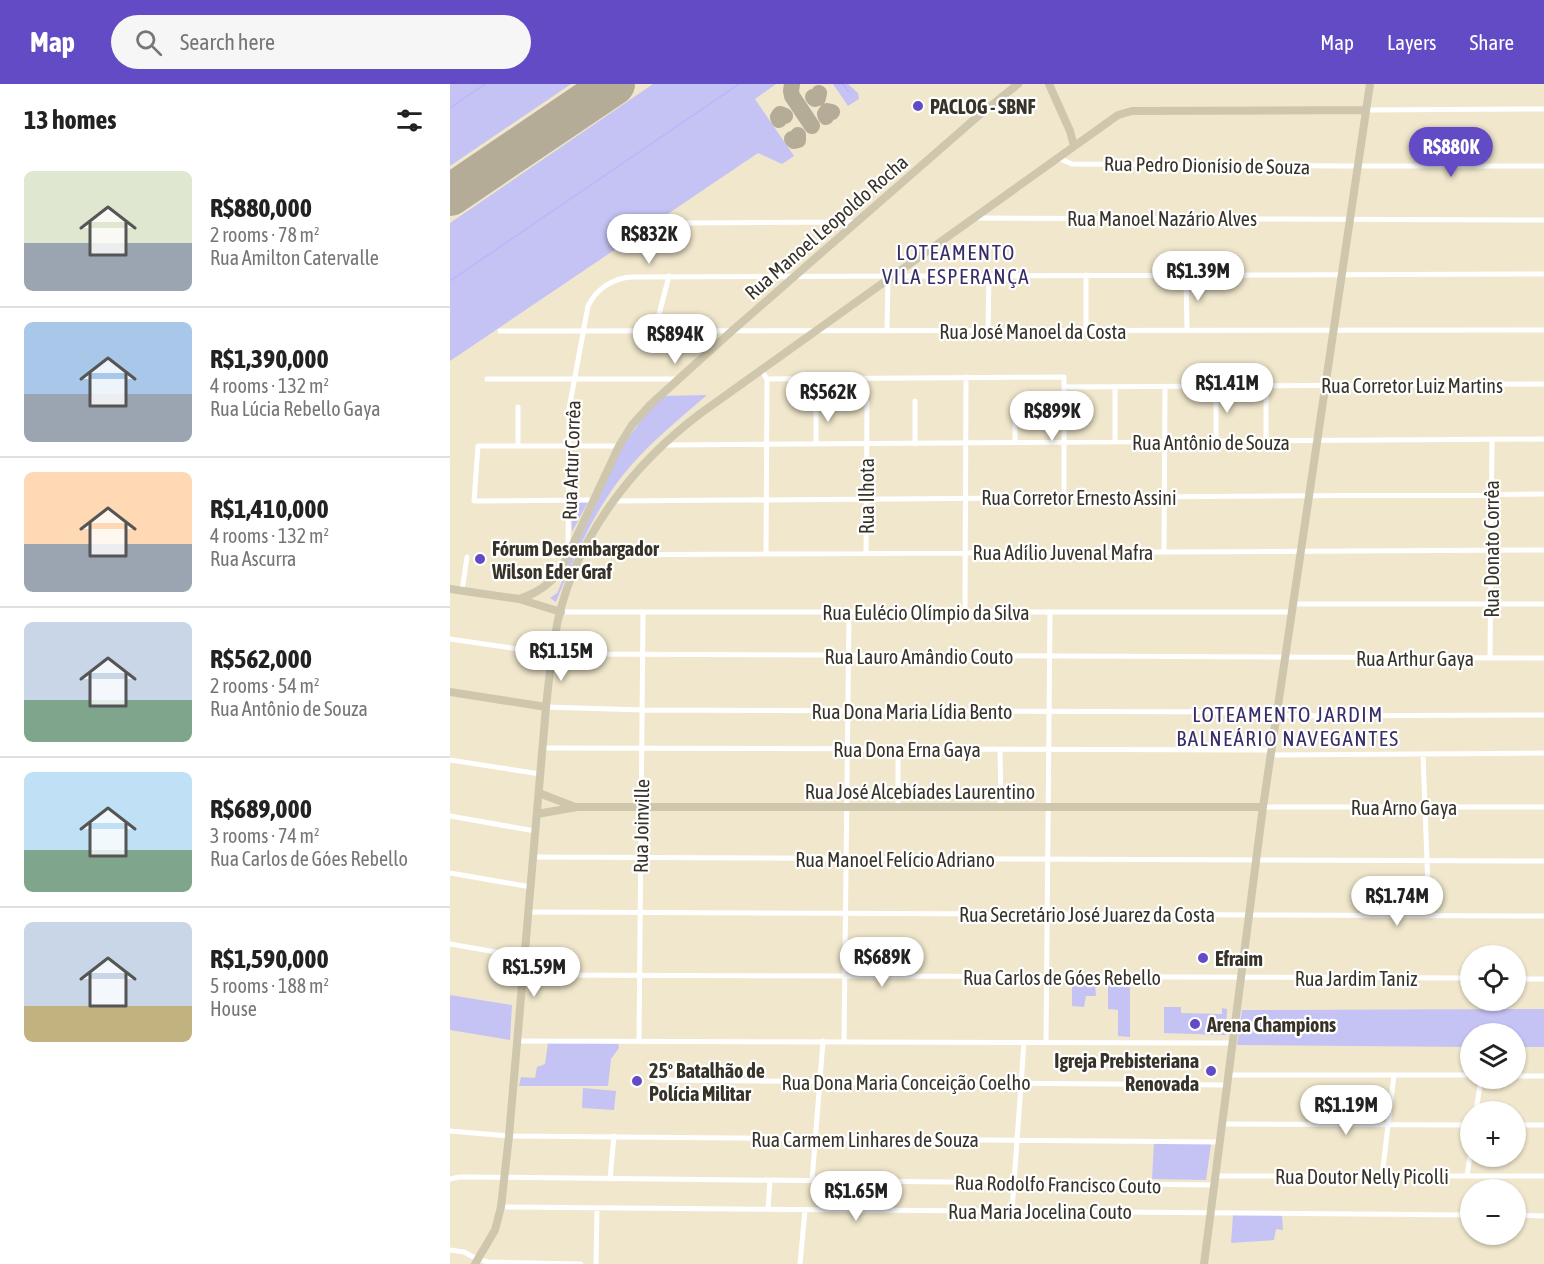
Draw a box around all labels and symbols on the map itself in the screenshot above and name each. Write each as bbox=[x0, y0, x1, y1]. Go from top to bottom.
place label: PACLOG - SBNF bbox=[930, 95, 1036, 118]
marker: PACLOG - SBNF bbox=[911, 99, 925, 113]
pin: R$880K bbox=[1402, 127, 1500, 178]
street label: Rua Manoel Leopoldo Rocha bbox=[740, 150, 912, 304]
street label: Rua Pedro Dionísio de Souza bbox=[1104, 152, 1310, 178]
street label: Rua Manoel Nazário Alves bbox=[1067, 207, 1257, 230]
pin: R$832K bbox=[600, 214, 698, 265]
district label: LOTEAMENTO VILA ESPERANÇA bbox=[882, 240, 1030, 288]
pin: R$1.39M bbox=[1143, 251, 1253, 302]
pin: R$894K bbox=[626, 314, 724, 365]
street label: Rua José Manoel da Costa bbox=[939, 320, 1127, 343]
pin: R$1.41M bbox=[1172, 363, 1282, 414]
pin: R$562K bbox=[779, 372, 877, 423]
street label: Rua Corretor Luiz Martins bbox=[1321, 374, 1503, 397]
pin: R$899K bbox=[1003, 391, 1101, 442]
street label: Rua Artur Corrêa bbox=[557, 400, 585, 520]
street label: Rua Antônio de Souza bbox=[1132, 431, 1290, 454]
street label: Rua Ilhota bbox=[855, 458, 878, 534]
street label: Rua Donato Corrêa bbox=[1480, 480, 1503, 618]
street label: Rua Corretor Ernesto Assini bbox=[981, 486, 1177, 509]
place label: Fórum Desembargador Wilson Eder Graf bbox=[491, 537, 660, 583]
street label: Rua Adílio Juvenal Mafra bbox=[973, 541, 1153, 564]
marker: Fórum Desembargador Wilson Eder Graf bbox=[473, 552, 487, 566]
street label: Rua Eulécio Olímpio da Silva bbox=[822, 601, 1030, 624]
pin: R$1.15M bbox=[506, 631, 616, 682]
street label: Rua Lauro Amândio Couto bbox=[825, 645, 1013, 668]
street label: Rua Arthur Gaya bbox=[1356, 647, 1474, 670]
street label: Rua Dona Maria Lídia Bento bbox=[812, 700, 1012, 723]
district label: LOTEAMENTO JARDIM BALNEÁRIO NAVEGANTES bbox=[1176, 702, 1400, 750]
street label: Rua Dona Erna Gaya bbox=[833, 738, 981, 761]
street label: Rua Joinville bbox=[629, 779, 653, 873]
street label: Rua José Alcebíades Laurentino bbox=[805, 780, 1035, 803]
street label: Rua Arno Gaya bbox=[1351, 796, 1457, 819]
street label: Rua Manoel Felício Adriano bbox=[795, 848, 995, 871]
pin: R$1.74M bbox=[1342, 876, 1452, 927]
street label: Rua Secretário José Juarez da Costa bbox=[959, 903, 1215, 926]
pin: R$689K bbox=[833, 937, 931, 988]
pin: R$1.59M bbox=[479, 947, 589, 998]
place label: Efraim bbox=[1215, 947, 1263, 970]
marker: Efraim bbox=[1196, 951, 1210, 965]
street label: Rua Carlos de Góes Rebello bbox=[963, 966, 1161, 989]
street label: Rua Jardim Taniz bbox=[1295, 967, 1417, 990]
place label: Arena Champions bbox=[1206, 1013, 1336, 1036]
marker: Arena Champions bbox=[1188, 1017, 1202, 1031]
place label: Igreja Prebisteriana Renovada bbox=[1054, 1049, 1199, 1095]
place label: 25º Batalhão de Polícia Militar bbox=[649, 1059, 765, 1105]
marker: Igreja Prebisteriana Renovada bbox=[1204, 1064, 1218, 1078]
street label: Rua Dona Maria Conceição Coelho bbox=[781, 1071, 1031, 1094]
marker: 25º Batalhão de Polícia Militar bbox=[630, 1074, 644, 1088]
pin: R$1.19M bbox=[1291, 1085, 1401, 1136]
street label: Rua Carmem Linhares de Souza bbox=[751, 1128, 979, 1151]
street label: Rua Doutor Nelly Picolli bbox=[1275, 1165, 1449, 1188]
pin: R$1.65M bbox=[801, 1171, 911, 1222]
street label: Rua Rodolfo Francisco Couto bbox=[954, 1171, 1162, 1197]
street label: Rua Maria Jocelina Couto bbox=[948, 1200, 1132, 1223]

